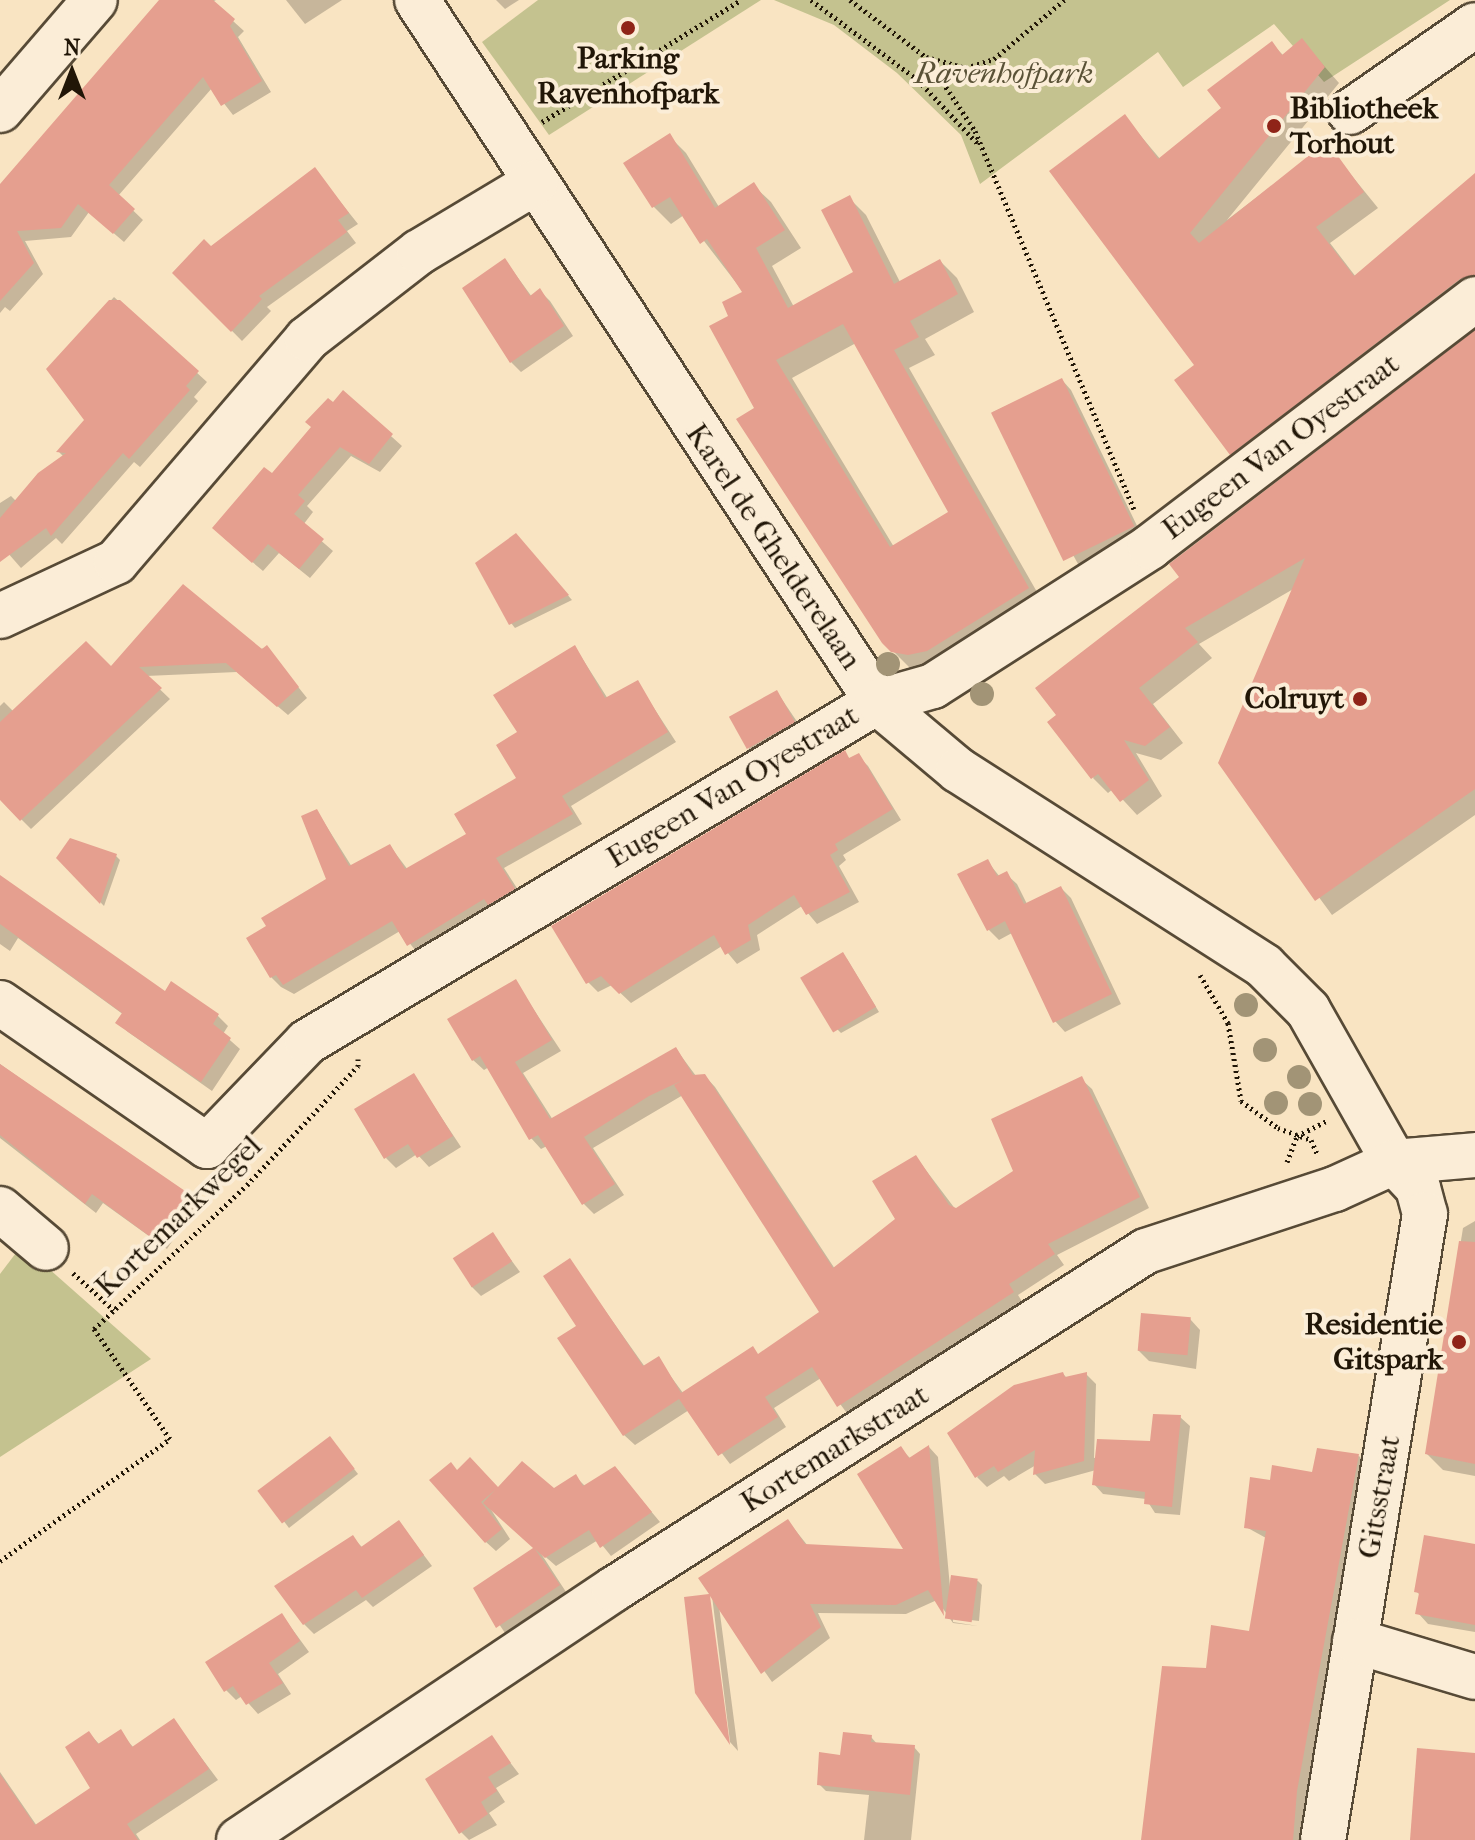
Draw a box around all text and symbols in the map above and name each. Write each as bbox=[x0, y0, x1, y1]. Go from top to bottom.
marker: Parking Ravenhofpark bbox=[619, 19, 637, 37]
north arrow bbox=[32, 32, 112, 112]
text: N bbox=[64, 35, 80, 61]
place label: Parking Ravenhofpark bbox=[537, 41, 719, 112]
park label: Ravenhofpark bbox=[914, 56, 1094, 92]
place label: Bibliotheek Torhout bbox=[1290, 91, 1438, 162]
marker: Bibliotheek Torhout bbox=[1265, 117, 1283, 135]
street label: Eugeen Van Oyestraat bbox=[1156, 346, 1406, 548]
street label: Karel de Ghelderelaan bbox=[677, 417, 869, 677]
place label: Colruyt bbox=[1244, 681, 1344, 717]
marker: Colruyt bbox=[1351, 690, 1369, 708]
street label: Eugeen Van Oyestraat bbox=[601, 698, 865, 876]
street label: Kortemarkwegel bbox=[88, 1129, 270, 1305]
place label: Residentie Gitspark bbox=[1304, 1307, 1443, 1378]
marker: Residentie Gitspark bbox=[1450, 1333, 1468, 1351]
street label: Kortemarkstraat bbox=[735, 1377, 935, 1521]
street label: Gitsstraat bbox=[1351, 1432, 1409, 1562]

